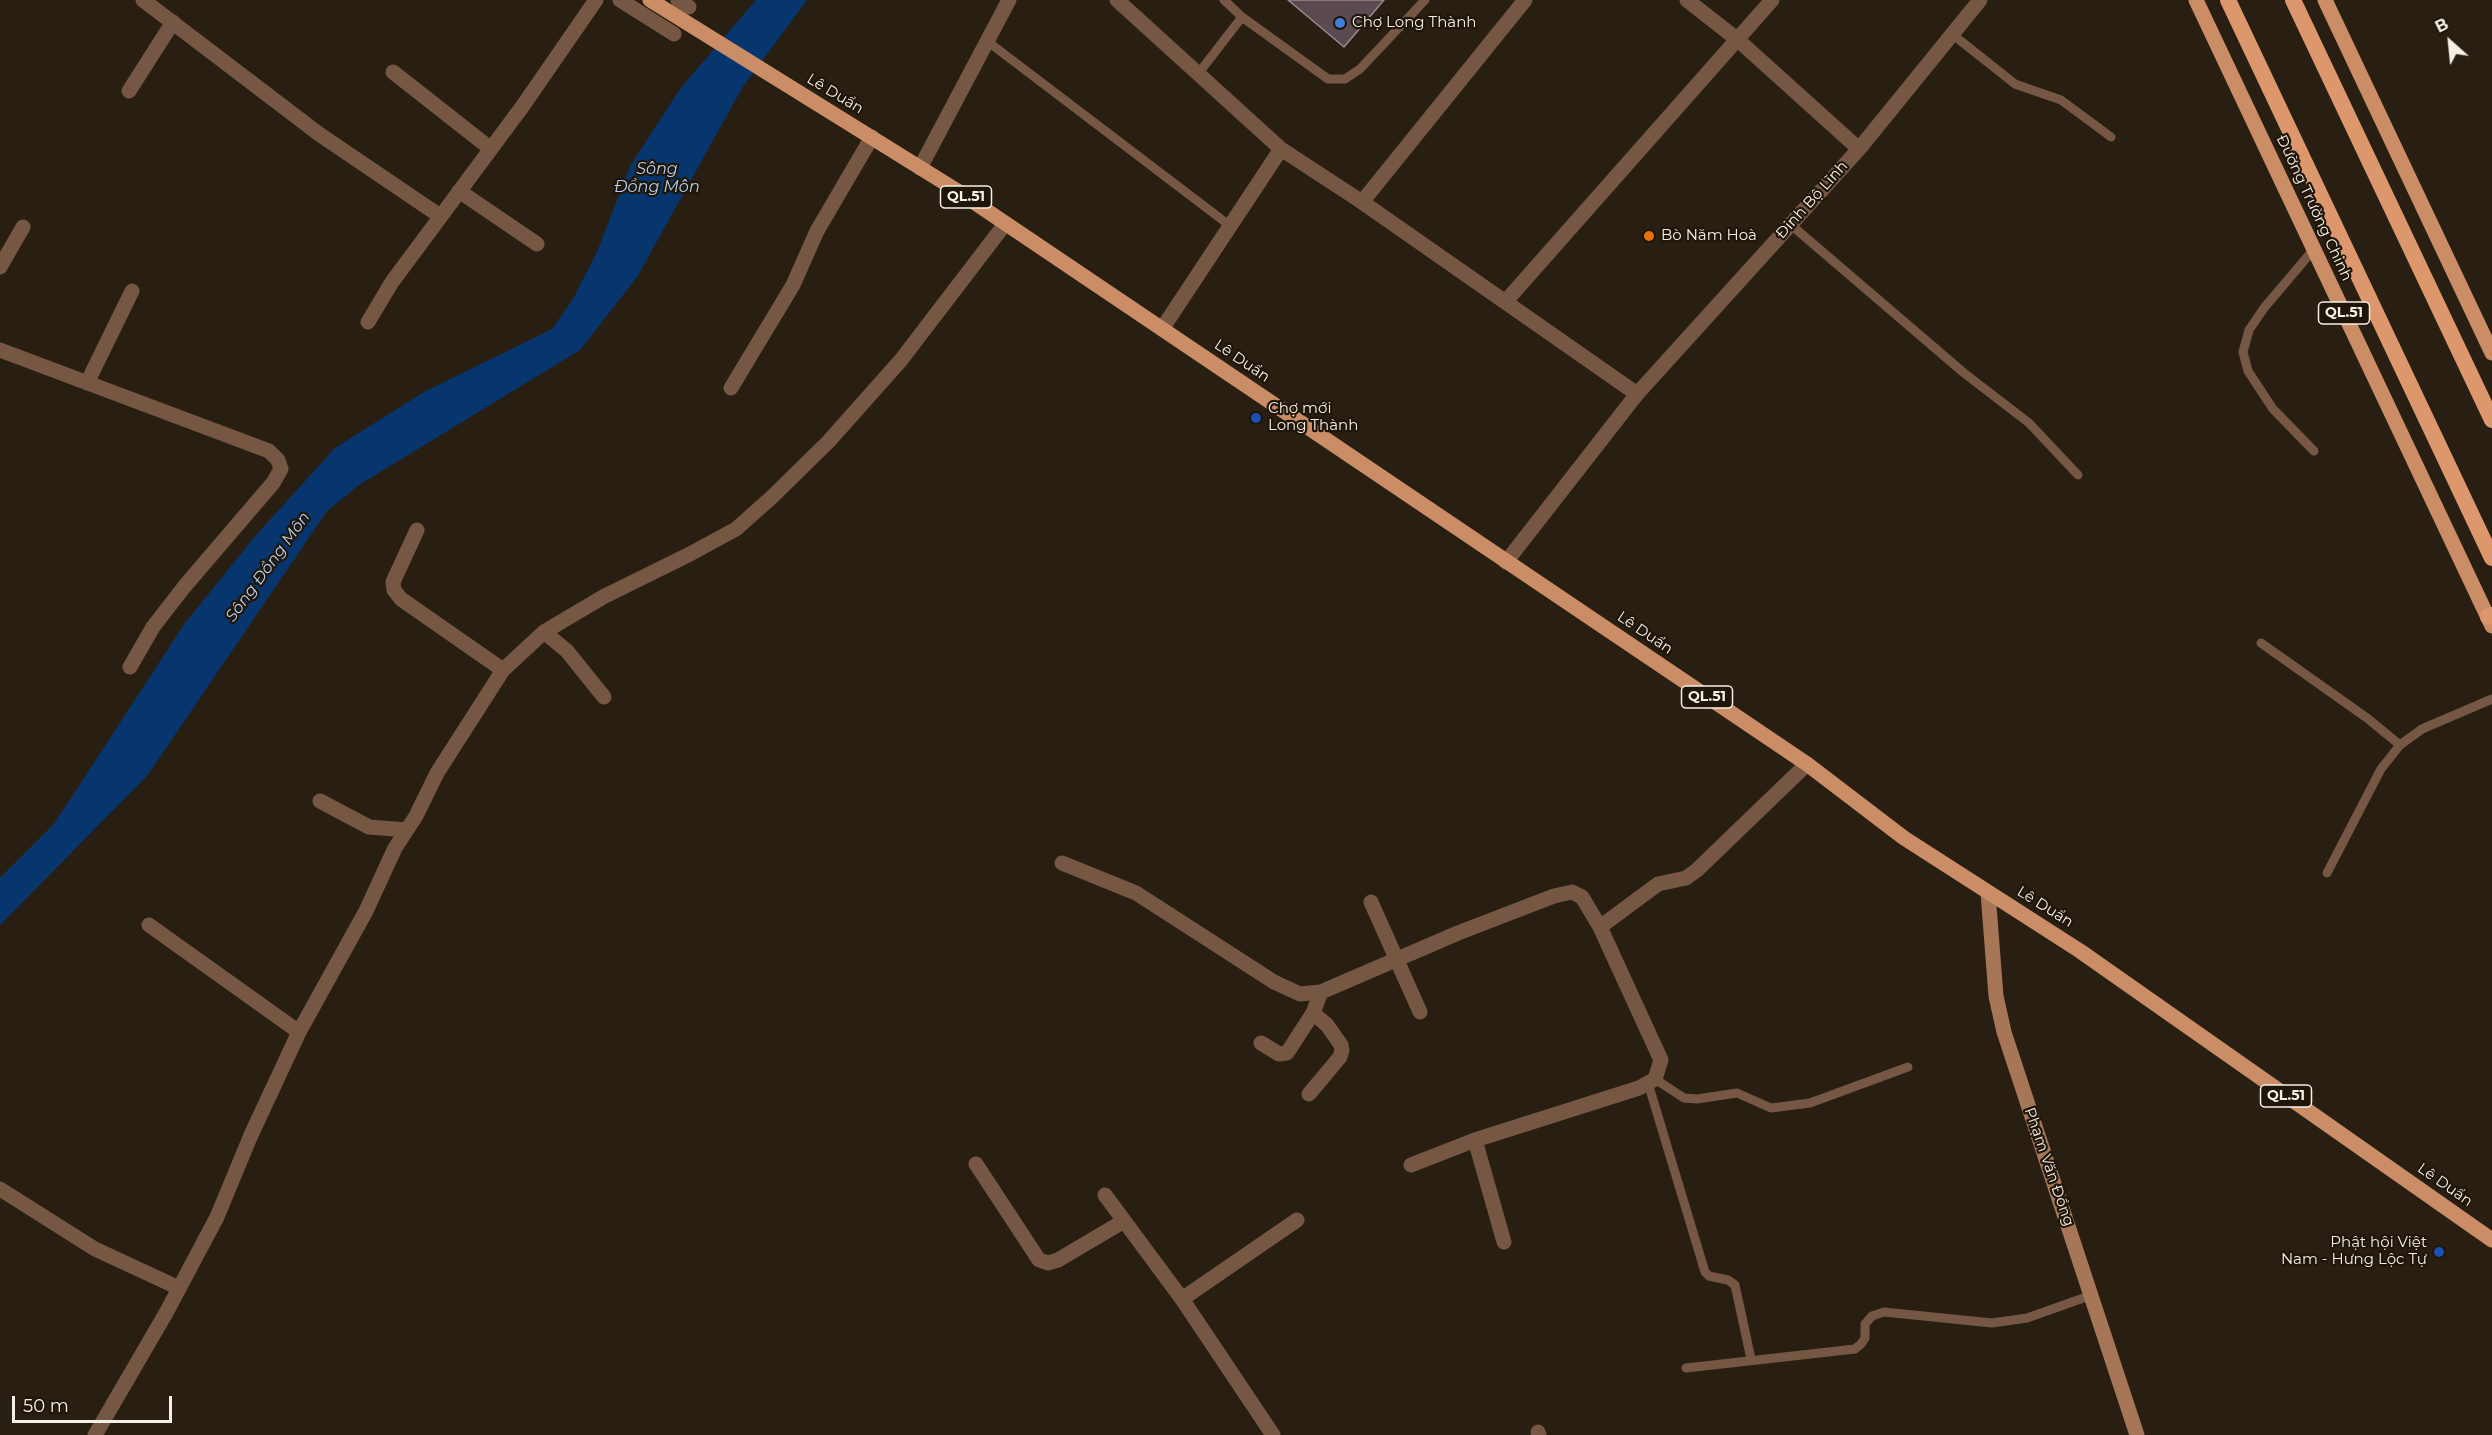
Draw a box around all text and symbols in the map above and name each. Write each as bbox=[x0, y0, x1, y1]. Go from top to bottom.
north arrow bbox=[2420, 12, 2480, 72]
place label: Chợ Long Thành bbox=[1352, 14, 1476, 32]
text: B bbox=[2432, 14, 2451, 37]
marker: Chợ Long Thành bbox=[1333, 16, 1347, 30]
street label: Lê Duẩn bbox=[803, 70, 867, 118]
street label: Đường Trường Chinh bbox=[2272, 132, 2356, 284]
street label: Đinh Bộ Lĩnh bbox=[1772, 157, 1852, 243]
water label: Sông Đồng Môn bbox=[614, 159, 700, 197]
road number: QL.51 bbox=[940, 186, 992, 208]
place label: Bò Năm Hoà bbox=[1661, 227, 1757, 245]
marker: Bò Năm Hoà bbox=[1642, 229, 1656, 243]
road number: QL.51 bbox=[2318, 302, 2370, 324]
street label: Lê Duẩn bbox=[1211, 336, 1273, 386]
place label: Chợ mới Long Thành bbox=[1268, 400, 1358, 435]
marker: Chợ mới Long Thành bbox=[1249, 411, 1263, 425]
water label: Sông Đồng Môn bbox=[222, 508, 314, 626]
street label: Lê Duẩn bbox=[1614, 608, 1676, 658]
road number: QL.51 bbox=[1682, 686, 1732, 708]
street label: Lê Duẩn bbox=[2013, 883, 2077, 931]
road number: QL.51 bbox=[2260, 1085, 2312, 1107]
street label: Phạm Văn Đồng bbox=[2020, 1105, 2078, 1229]
street label: Lê Duẩn bbox=[2414, 1160, 2476, 1210]
place label: Phật hội Việt Nam - Hưng Lộc Tự bbox=[2281, 1234, 2427, 1269]
marker: Phật hội Việt Nam - Hưng Lộc Tự bbox=[2432, 1245, 2446, 1259]
scale bar bbox=[15, 1384, 176, 1422]
text: 50 m bbox=[23, 1395, 69, 1417]

